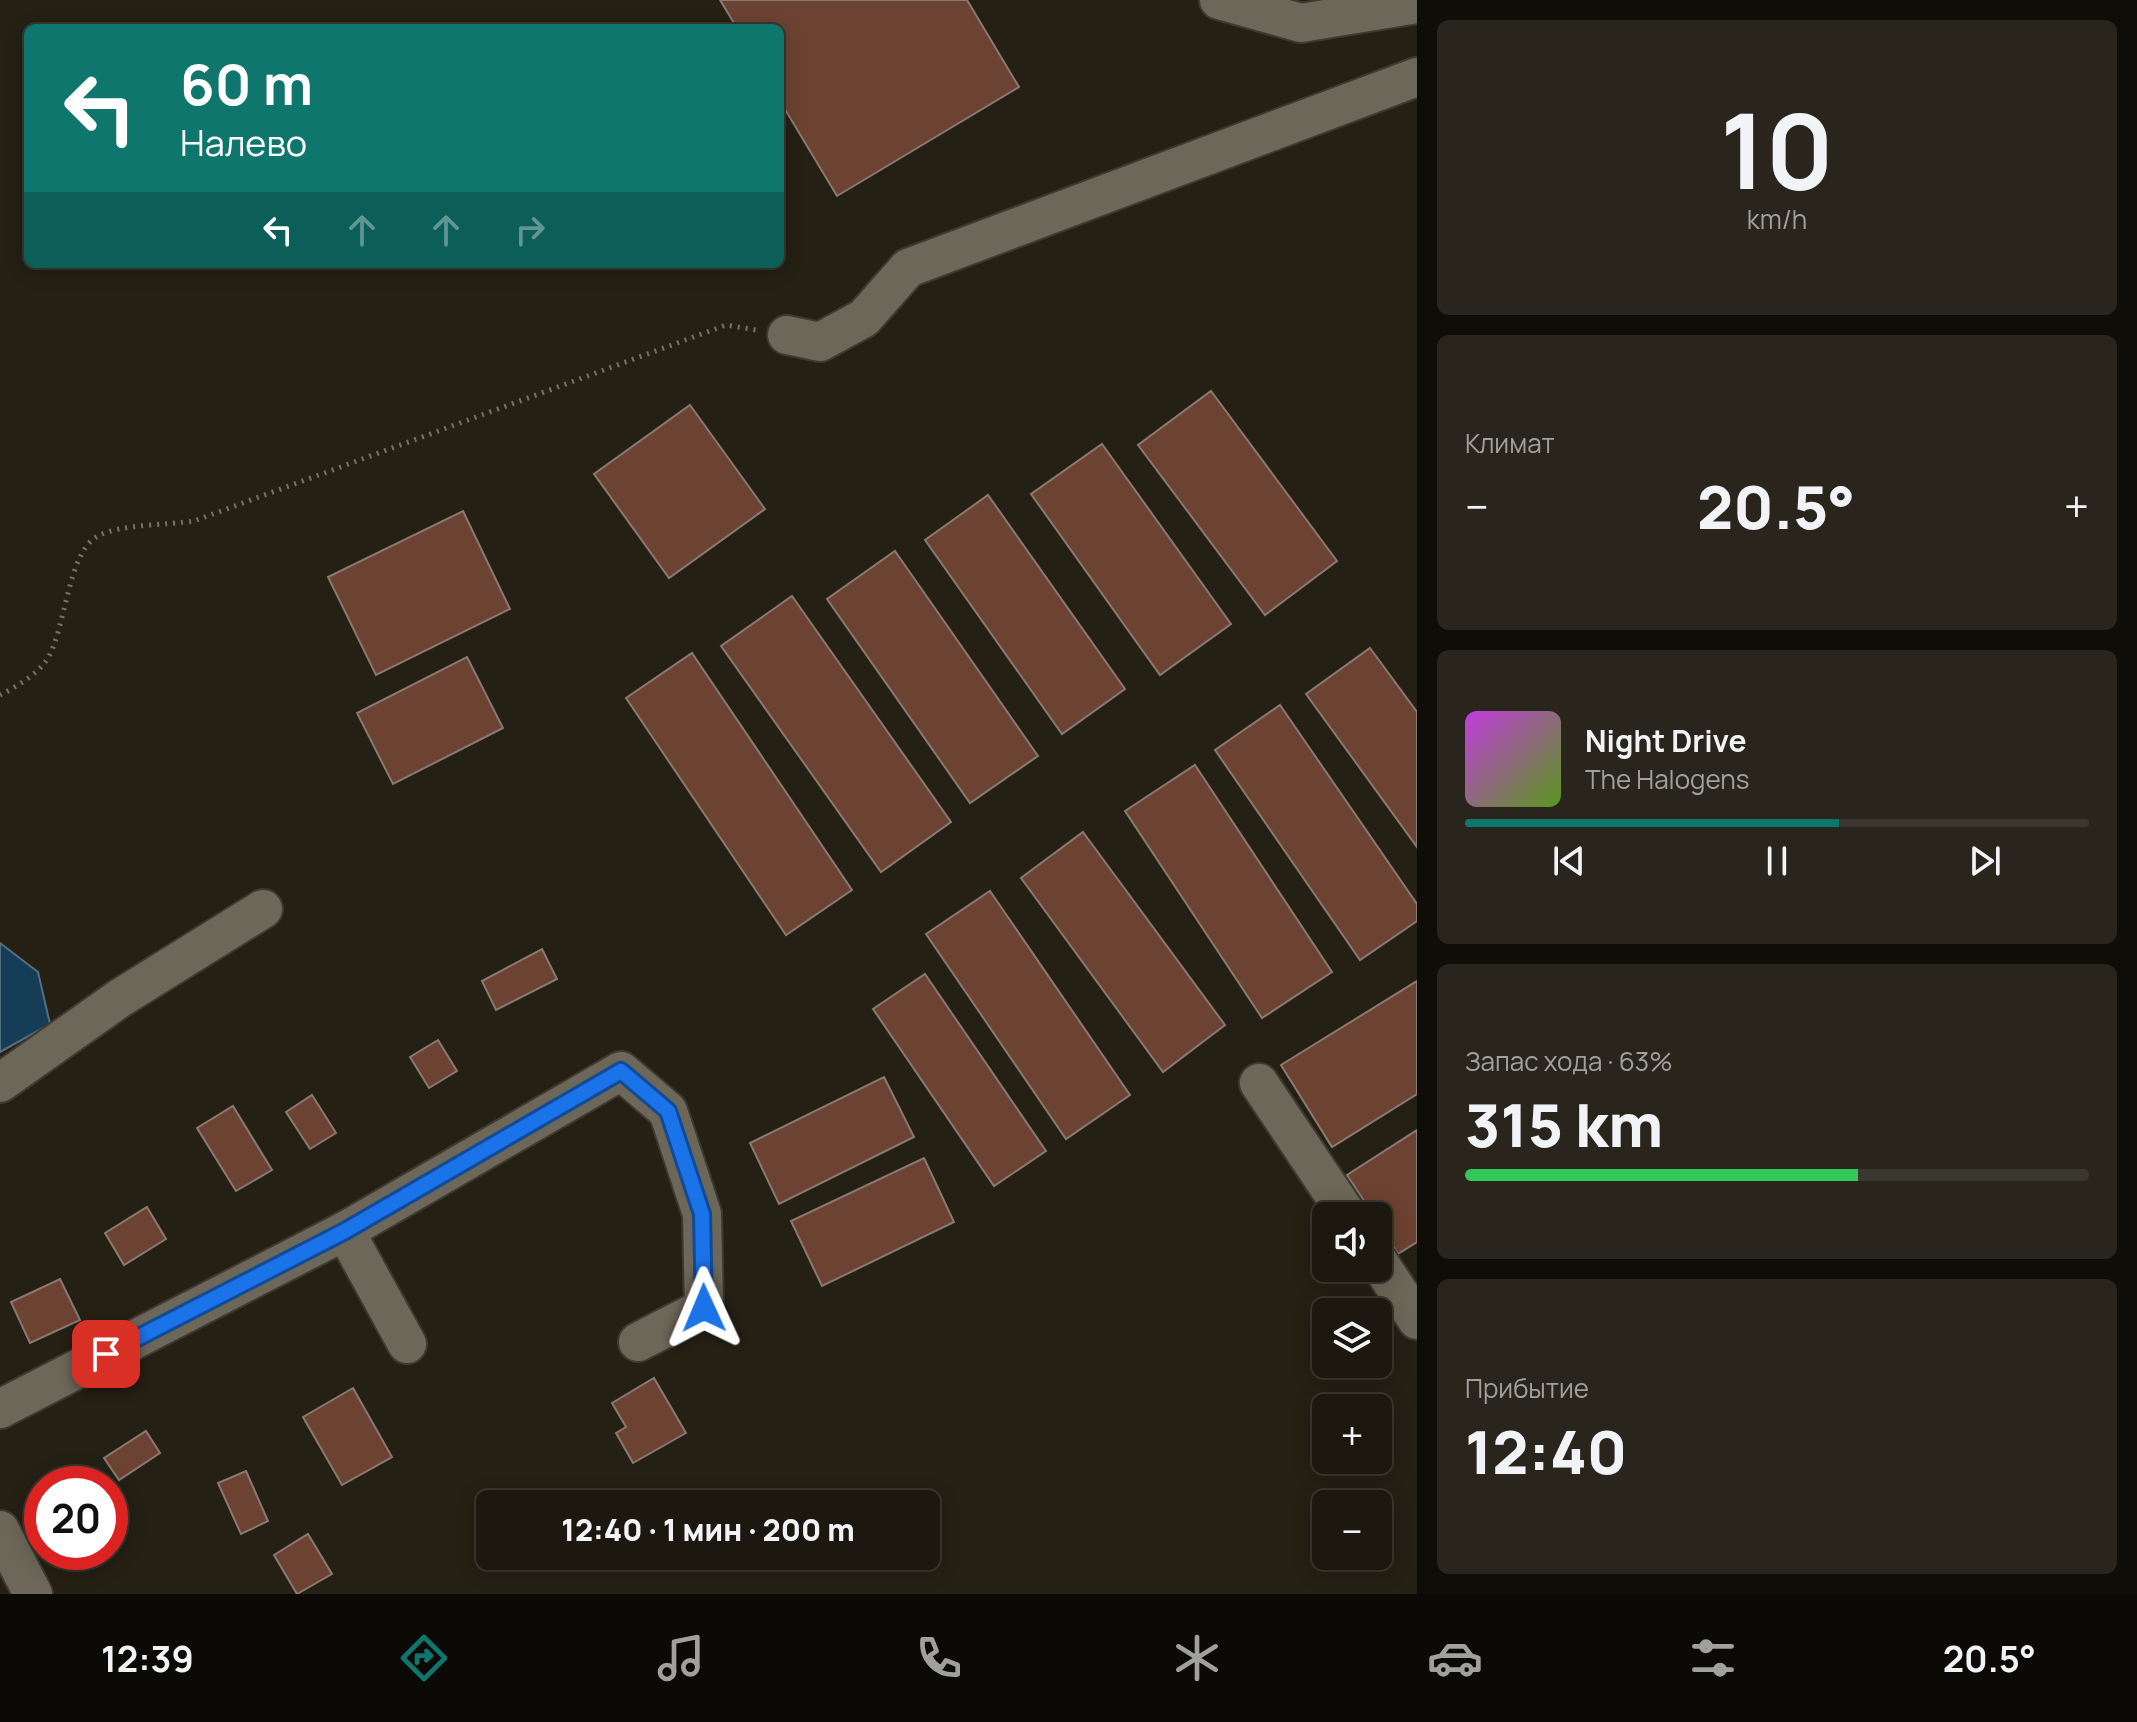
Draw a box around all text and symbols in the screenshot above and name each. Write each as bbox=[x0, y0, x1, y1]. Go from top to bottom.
text: 60 m bbox=[180, 45, 313, 122]
icon: left bbox=[48, 56, 152, 160]
text: 10 bbox=[1720, 78, 1834, 220]
text: Налево bbox=[180, 118, 307, 167]
text: km/h bbox=[1747, 201, 1807, 237]
icon: left bbox=[256, 208, 300, 252]
icon: ahead bbox=[340, 208, 384, 252]
icon: ahead bbox=[424, 208, 468, 252]
icon: right bbox=[508, 208, 552, 252]
text: Климат bbox=[1465, 425, 1555, 461]
text: 20.5° bbox=[1697, 465, 1855, 547]
text: − bbox=[1465, 476, 1489, 536]
text: + bbox=[2064, 476, 2089, 536]
text: Night Drive bbox=[1585, 720, 1747, 761]
text: The Halogens bbox=[1585, 761, 1749, 797]
icon: previous bbox=[1547, 839, 1591, 883]
icon: pause bbox=[1755, 839, 1799, 883]
icon: next bbox=[1963, 839, 2007, 883]
text: Запас хода · 63% bbox=[1465, 1043, 1673, 1079]
text: 315 km bbox=[1465, 1083, 1663, 1165]
map controls bbox=[1312, 1202, 1392, 1570]
button: sound bbox=[1312, 1202, 1392, 1282]
position arrow bbox=[662, 1266, 746, 1350]
button: layers bbox=[1312, 1298, 1392, 1378]
pin bbox=[72, 1320, 140, 1388]
icon: arrive bbox=[84, 1332, 128, 1376]
text: Прибытие bbox=[1465, 1370, 1589, 1406]
button: + bbox=[1312, 1394, 1392, 1474]
text: 12:40 bbox=[1465, 1410, 1627, 1492]
speed limit sign: 20 bbox=[24, 1466, 128, 1570]
button: − bbox=[1312, 1490, 1392, 1570]
text: 12:40 · 1 мин · 200 m bbox=[561, 1509, 855, 1550]
icon: directions bbox=[396, 1630, 452, 1686]
icon: music bbox=[653, 1630, 709, 1686]
icon: phone bbox=[911, 1630, 967, 1686]
icon: climate bbox=[1169, 1630, 1225, 1686]
icon: car bbox=[1427, 1630, 1483, 1686]
icon: filters bbox=[1685, 1630, 1741, 1686]
text: 12:39 bbox=[101, 1634, 194, 1683]
text: 20.5° bbox=[1943, 1634, 2036, 1683]

